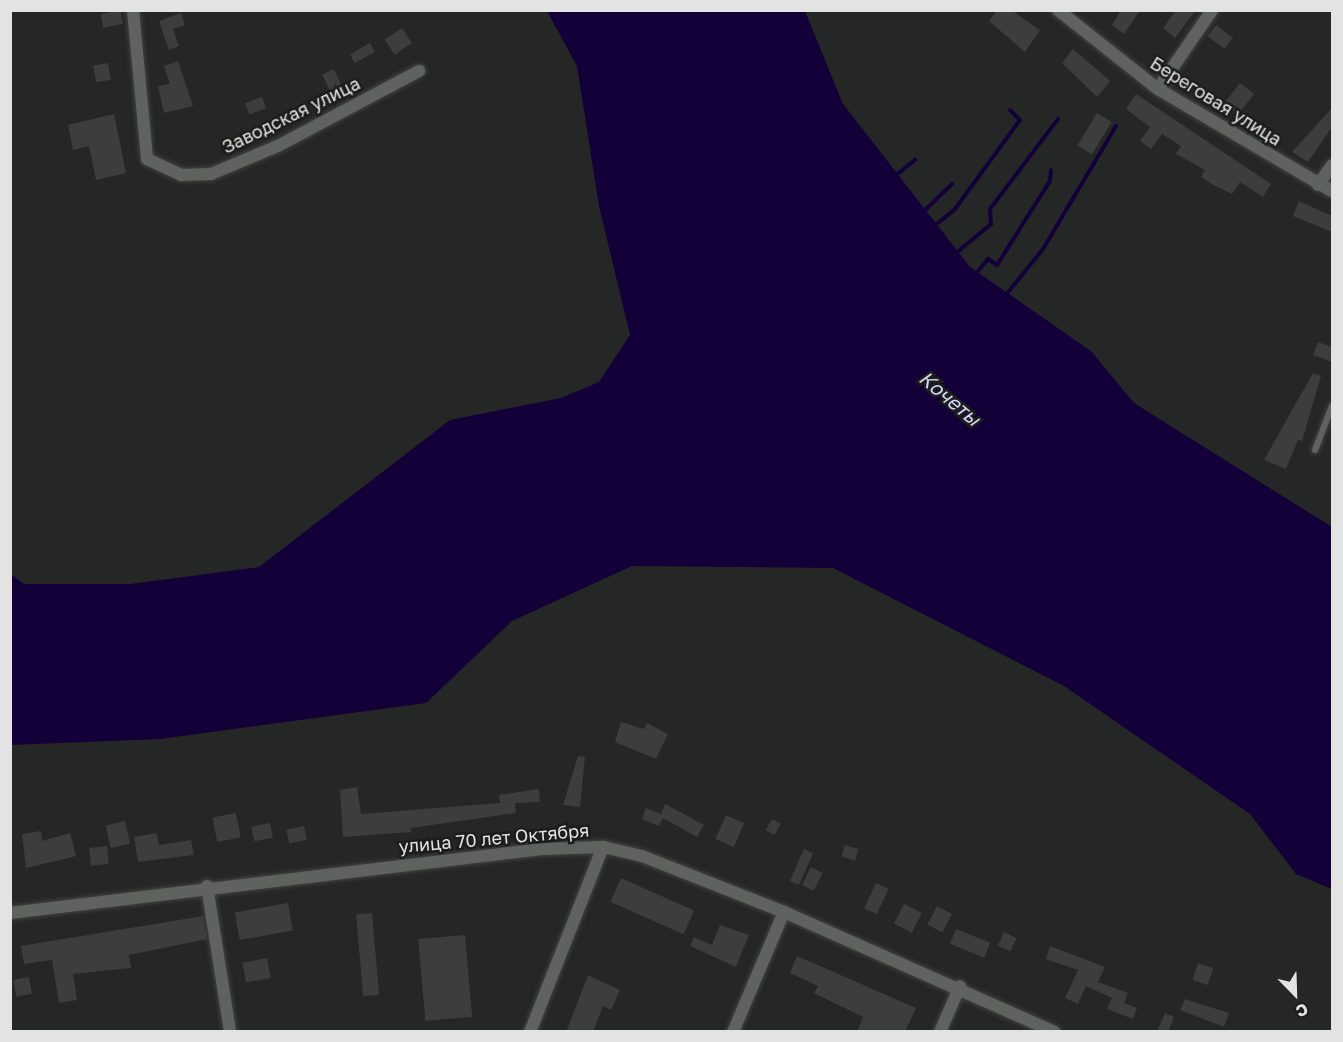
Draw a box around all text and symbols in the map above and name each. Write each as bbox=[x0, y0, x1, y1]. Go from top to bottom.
street label: Береговая улица bbox=[1146, 52, 1286, 150]
street label: Заводская улица bbox=[218, 72, 364, 158]
water label: Кочеты bbox=[915, 366, 985, 430]
street label: улица 70 лет Октября bbox=[398, 819, 590, 857]
north arrow bbox=[1265, 964, 1325, 1024]
text: С bbox=[1293, 999, 1311, 1022]

